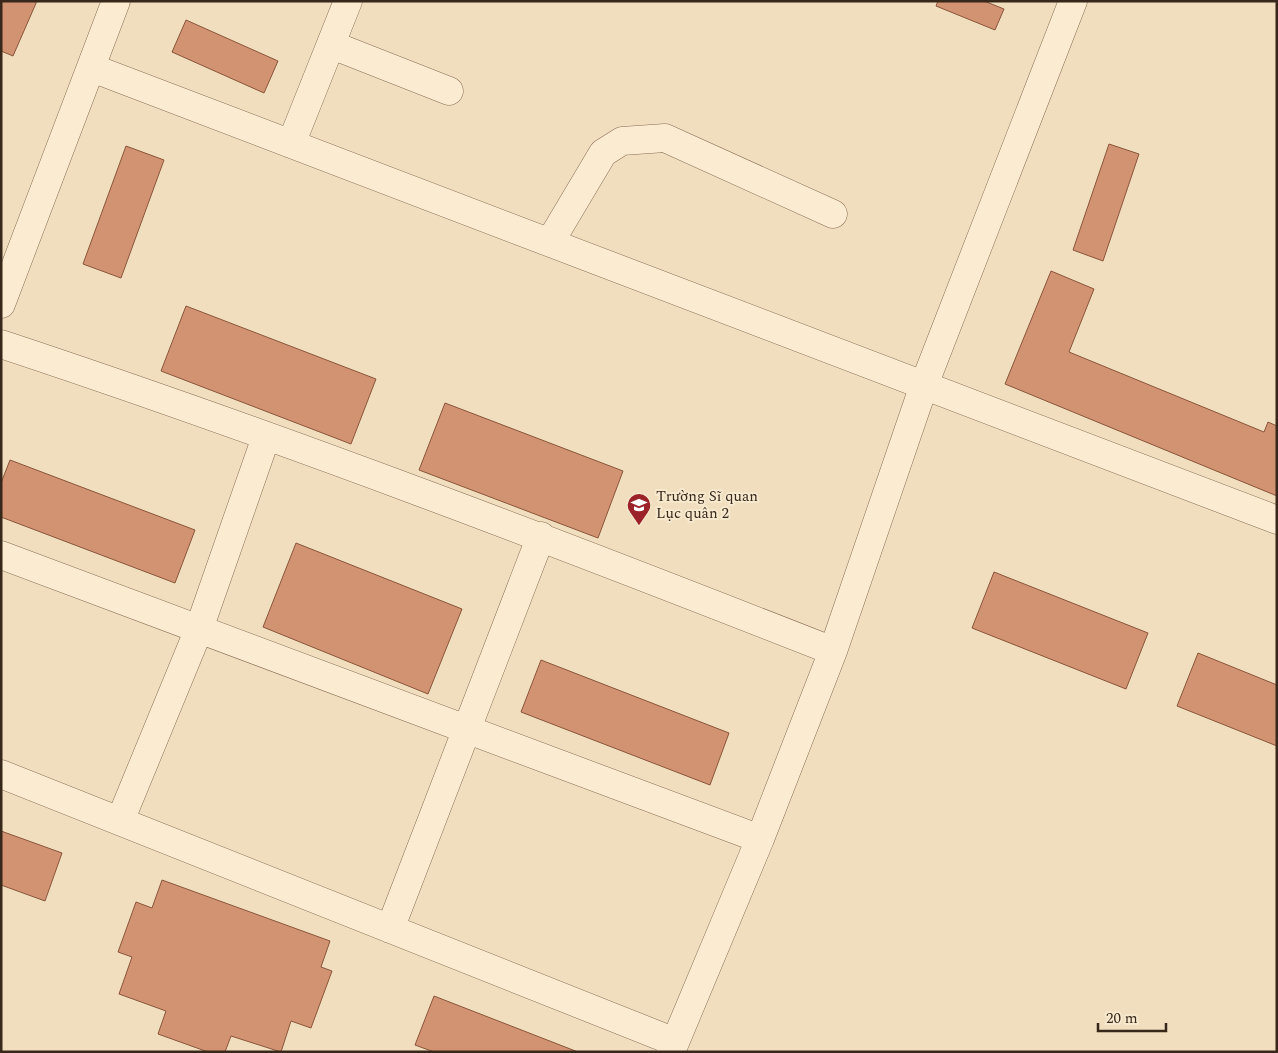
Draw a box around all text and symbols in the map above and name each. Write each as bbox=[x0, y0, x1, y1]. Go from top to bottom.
place label: Trường Sĩ quan Lục quân 2 bbox=[656, 485, 758, 525]
school or university icon: Trường Sĩ quan Lục quân 2 bbox=[626, 492, 652, 526]
scale bar bbox=[1098, 1000, 1166, 1032]
text: 20 m bbox=[1106, 1007, 1138, 1030]

